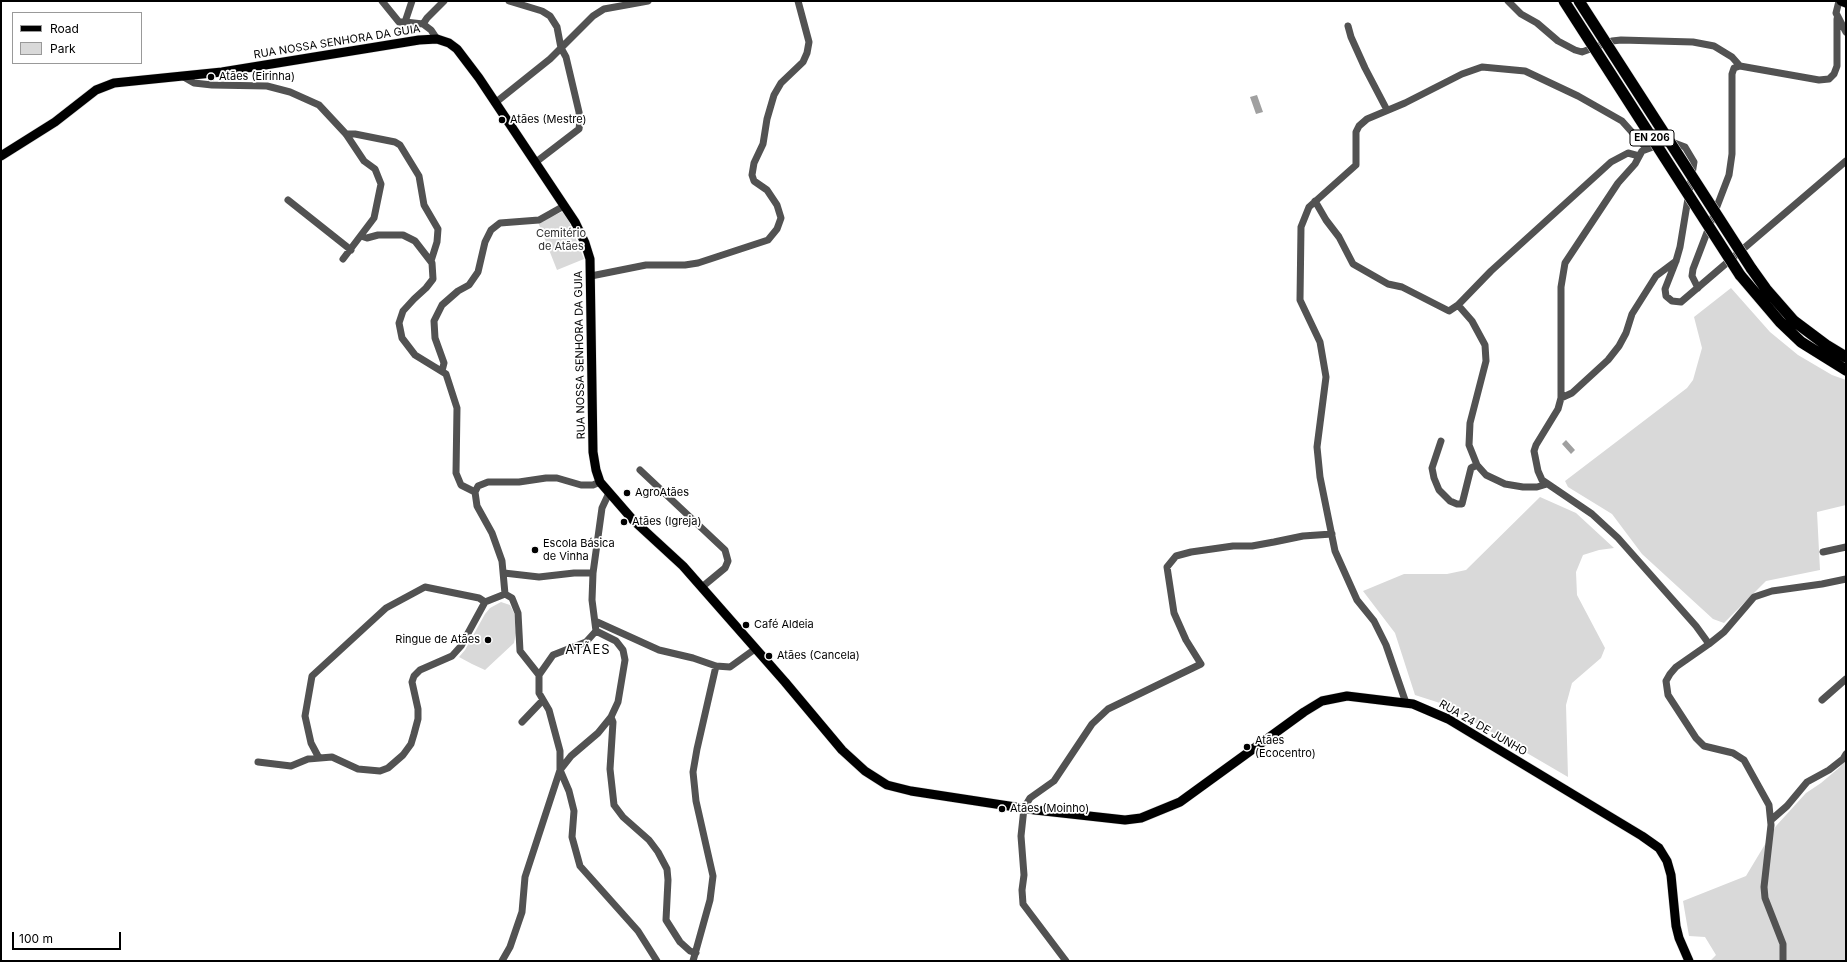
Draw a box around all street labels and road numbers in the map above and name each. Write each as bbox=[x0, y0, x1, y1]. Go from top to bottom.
street label: RUA NOSSA SENHORA DA GUIA bbox=[253, 22, 421, 62]
road number: EN 206 bbox=[1630, 130, 1674, 146]
street label: RUA NOSSA SENHORA DA GUIA bbox=[572, 271, 588, 439]
street label: RUA 24 DE JUNHO bbox=[1437, 697, 1529, 759]

